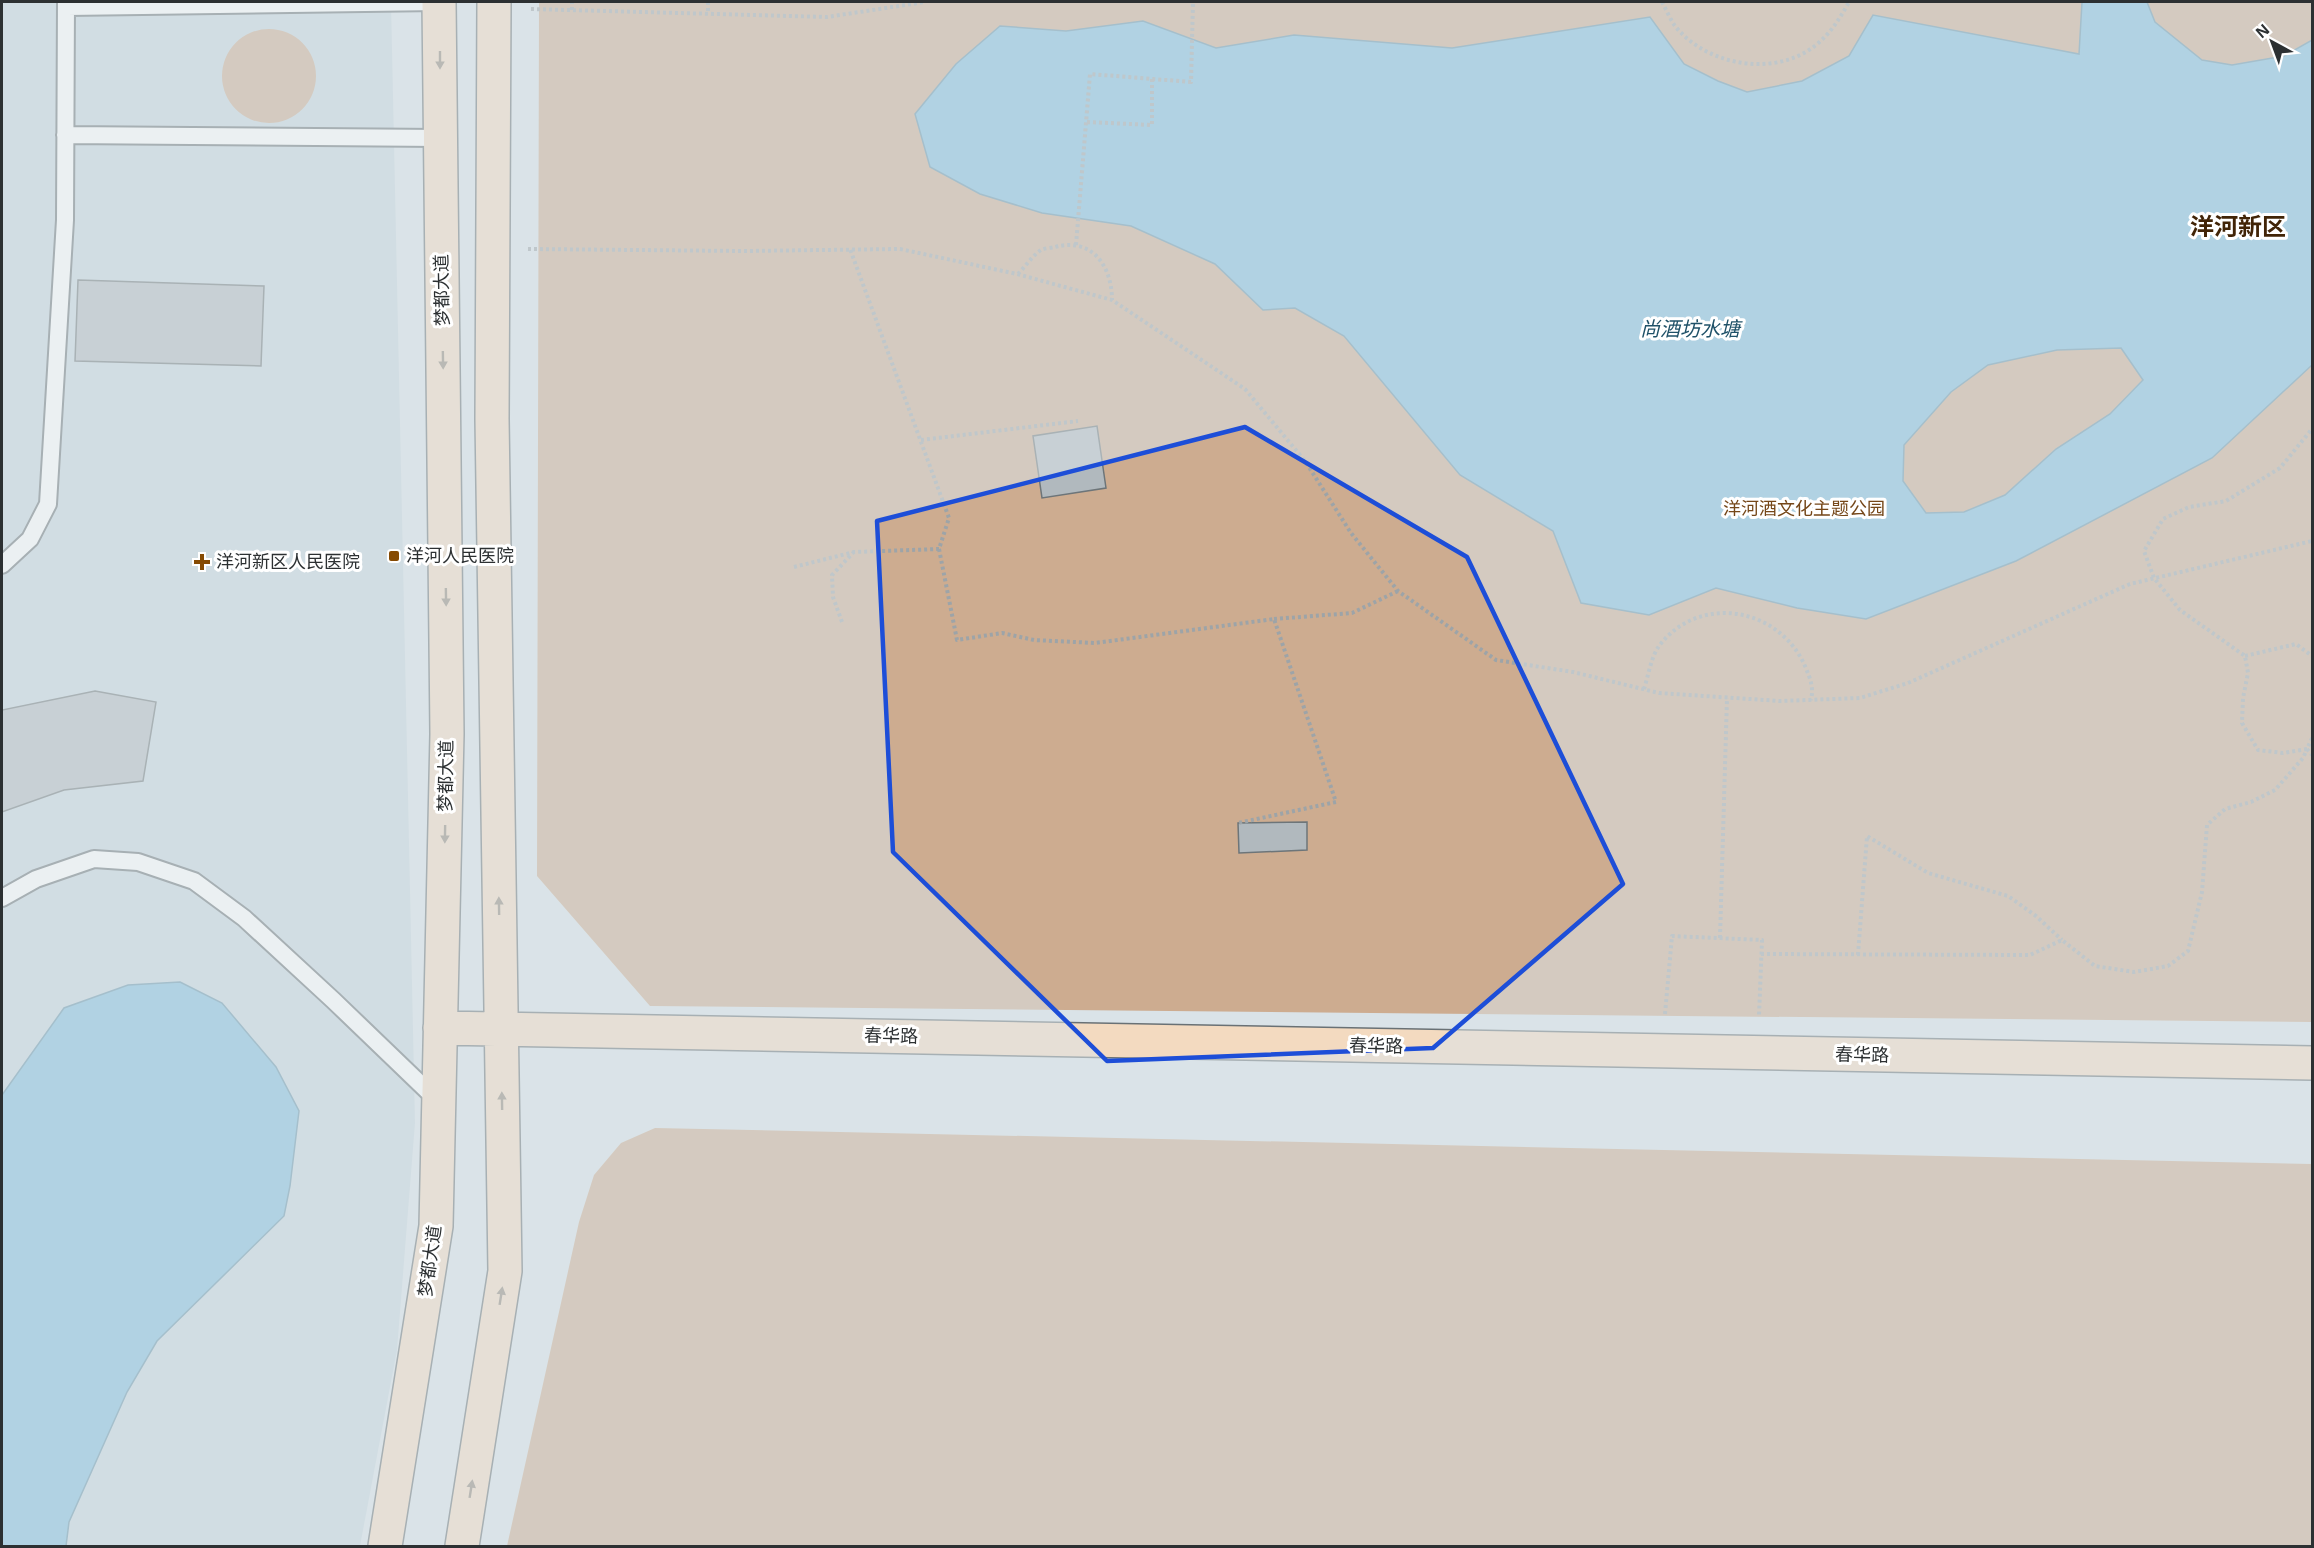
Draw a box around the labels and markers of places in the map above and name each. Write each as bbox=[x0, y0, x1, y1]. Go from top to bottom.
place label: 洋河人民医院 bbox=[406, 546, 514, 566]
marker: 洋河人民医院 bbox=[387, 549, 401, 563]
place label: 洋河新区人民医院 bbox=[216, 552, 360, 572]
marker: 洋河新区人民医院 bbox=[193, 553, 211, 571]

